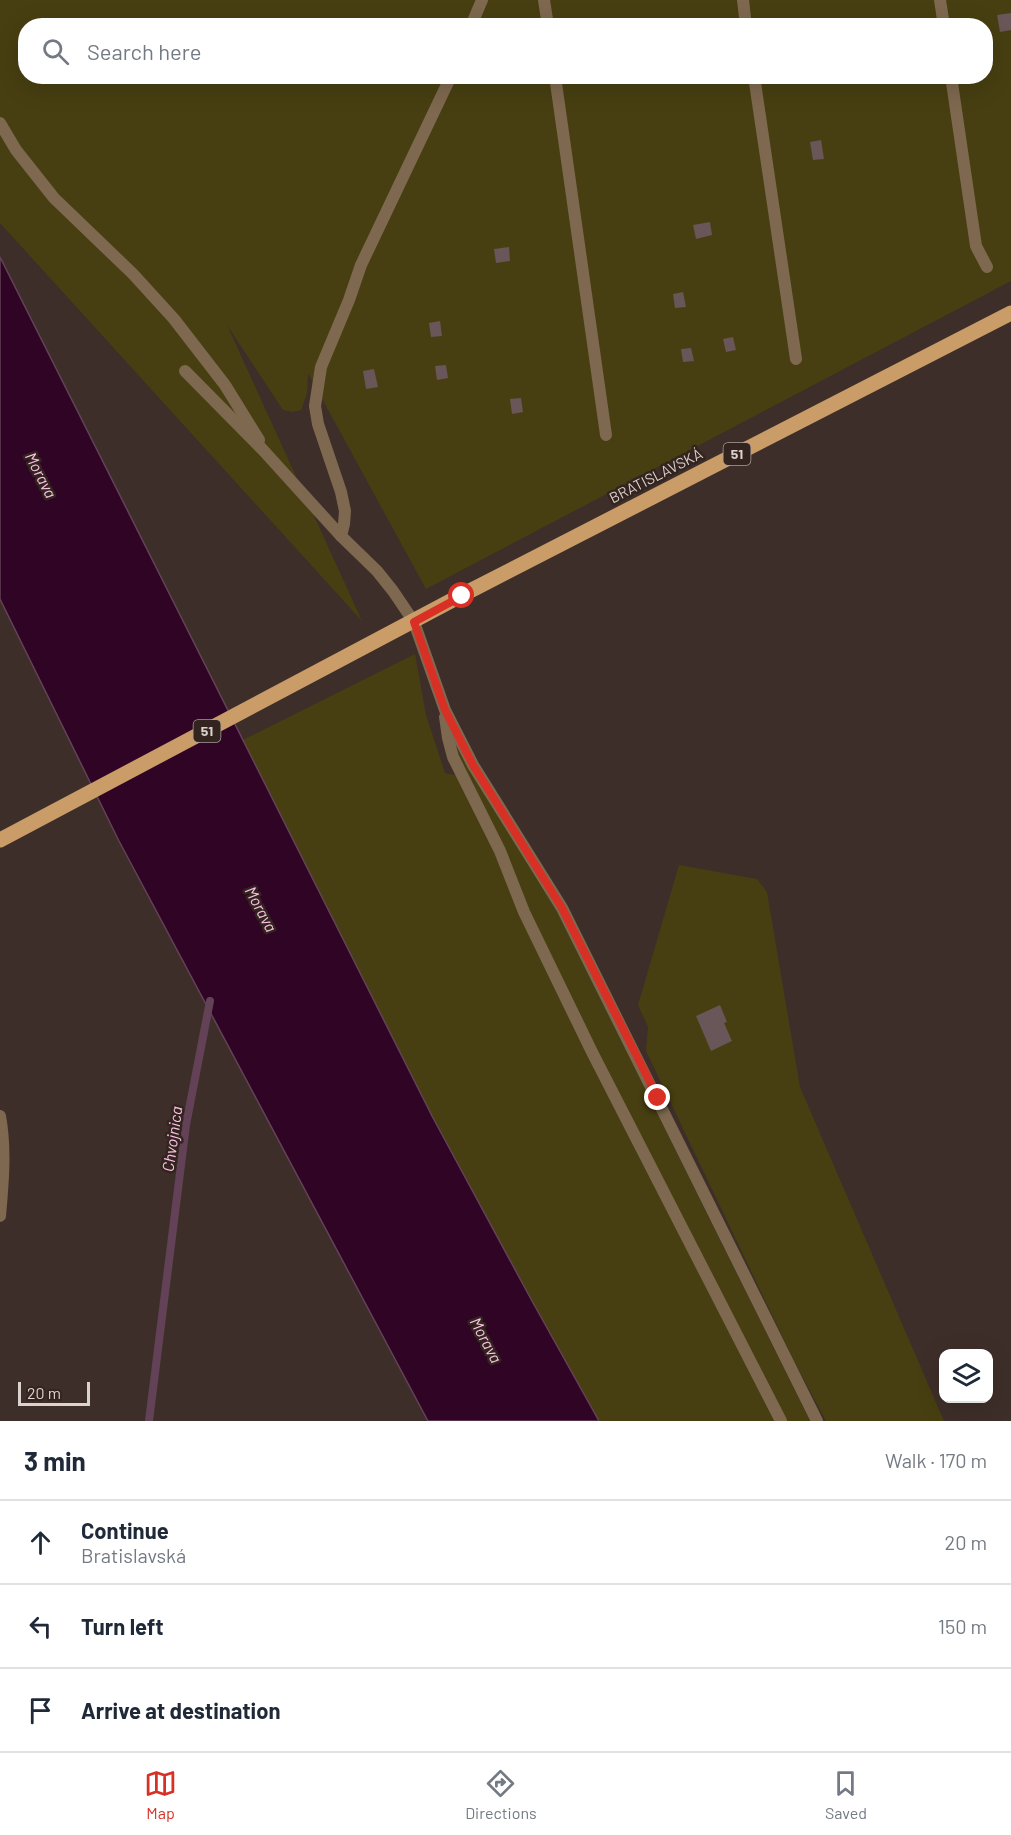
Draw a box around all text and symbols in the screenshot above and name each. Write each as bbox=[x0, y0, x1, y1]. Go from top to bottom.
search box bbox=[18, 18, 993, 84]
icon: search bbox=[39, 35, 72, 68]
text: Search here bbox=[87, 38, 201, 64]
road number: 51 bbox=[724, 443, 750, 465]
street label: BRATISLAVSKÁ bbox=[606, 444, 705, 506]
water label: Morava bbox=[22, 449, 61, 501]
route start bbox=[448, 582, 474, 608]
road number: 51 bbox=[194, 720, 220, 742]
water label: Morava bbox=[242, 883, 281, 935]
route end bbox=[644, 1084, 670, 1110]
water label: Chvojnica bbox=[158, 1105, 185, 1173]
water label: Morava bbox=[467, 1314, 506, 1366]
map controls bbox=[939, 1349, 993, 1403]
button: layers bbox=[939, 1349, 993, 1403]
scale bar bbox=[18, 1379, 90, 1406]
text: 20 m bbox=[27, 1383, 61, 1402]
text: 3 min bbox=[24, 1445, 86, 1476]
text: Walk · 170 m bbox=[885, 1448, 987, 1472]
text: Continue bbox=[81, 1517, 169, 1543]
icon: ahead bbox=[24, 1526, 57, 1559]
text: 20 m bbox=[944, 1530, 987, 1554]
text: Bratislavská bbox=[81, 1543, 186, 1567]
icon: left bbox=[24, 1610, 57, 1643]
text: Turn left bbox=[81, 1613, 164, 1639]
text: 150 m bbox=[938, 1614, 987, 1638]
icon: arrive bbox=[24, 1694, 57, 1727]
text: Arrive at destination bbox=[81, 1697, 280, 1723]
tab: Map bbox=[144, 1767, 177, 1822]
tab: Directions bbox=[465, 1767, 537, 1822]
tab: Saved bbox=[825, 1767, 867, 1822]

